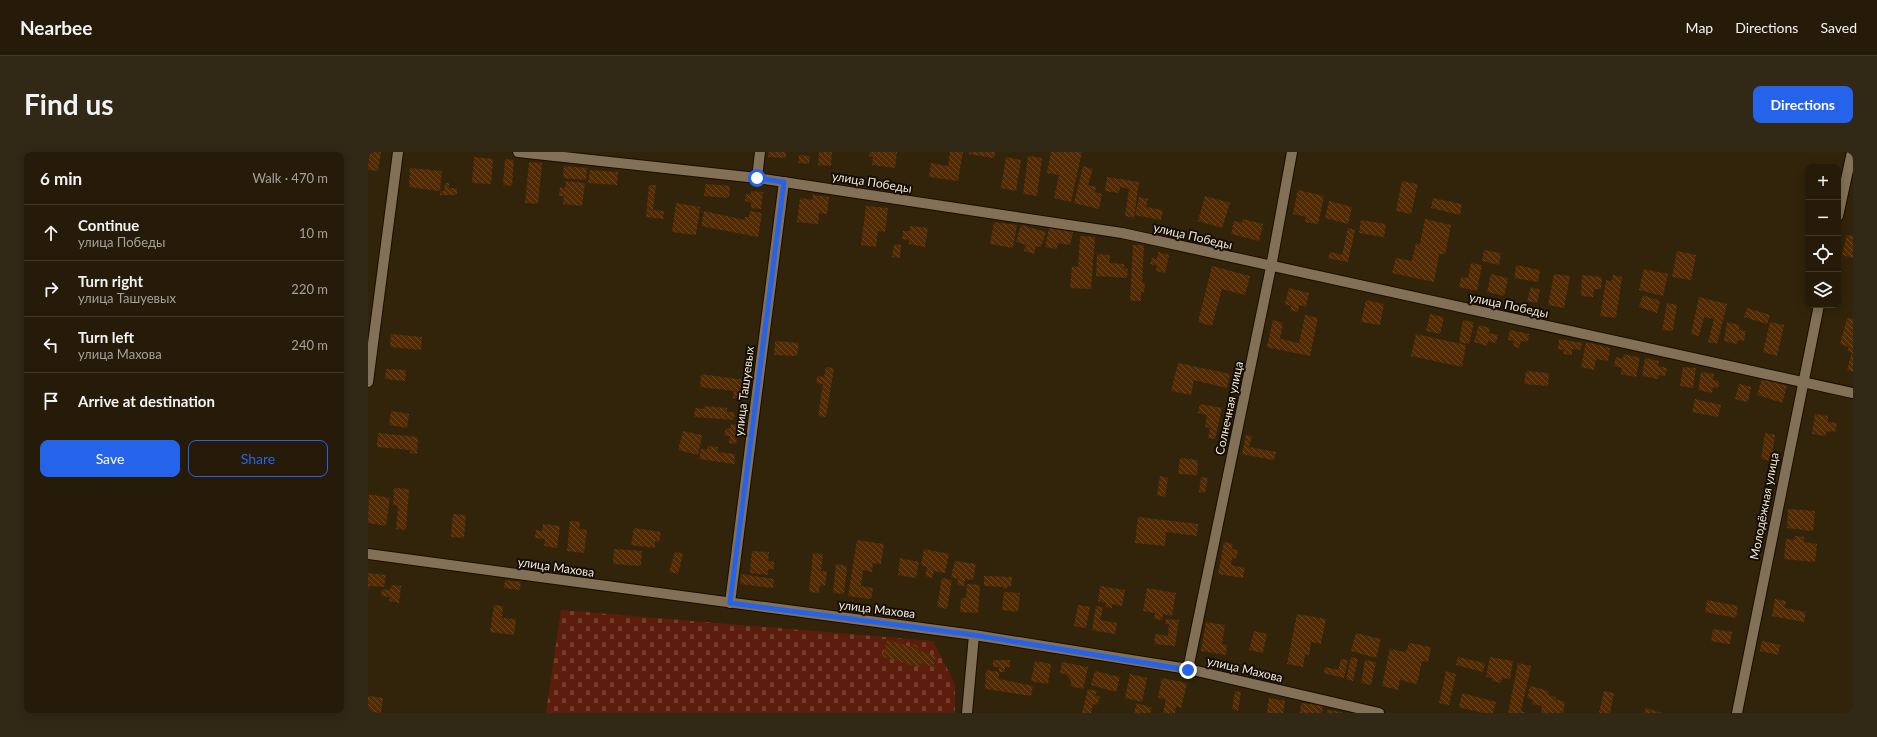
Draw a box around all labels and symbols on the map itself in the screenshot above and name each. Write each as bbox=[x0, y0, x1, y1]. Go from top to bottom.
street label: улица Победы bbox=[831, 168, 913, 196]
route start bbox=[748, 169, 766, 187]
street label: улица Победы bbox=[1152, 220, 1234, 252]
street label: улица Победы bbox=[1468, 289, 1550, 321]
street label: улица Ташуевых bbox=[731, 345, 757, 437]
street label: Солнечная улица bbox=[1212, 360, 1246, 456]
street label: Молодёжная улица bbox=[1746, 451, 1782, 561]
street label: улица Махова bbox=[517, 554, 595, 580]
street label: улица Махова bbox=[838, 597, 916, 621]
street label: улица Махова bbox=[1206, 653, 1284, 685]
route end bbox=[1179, 661, 1197, 679]

